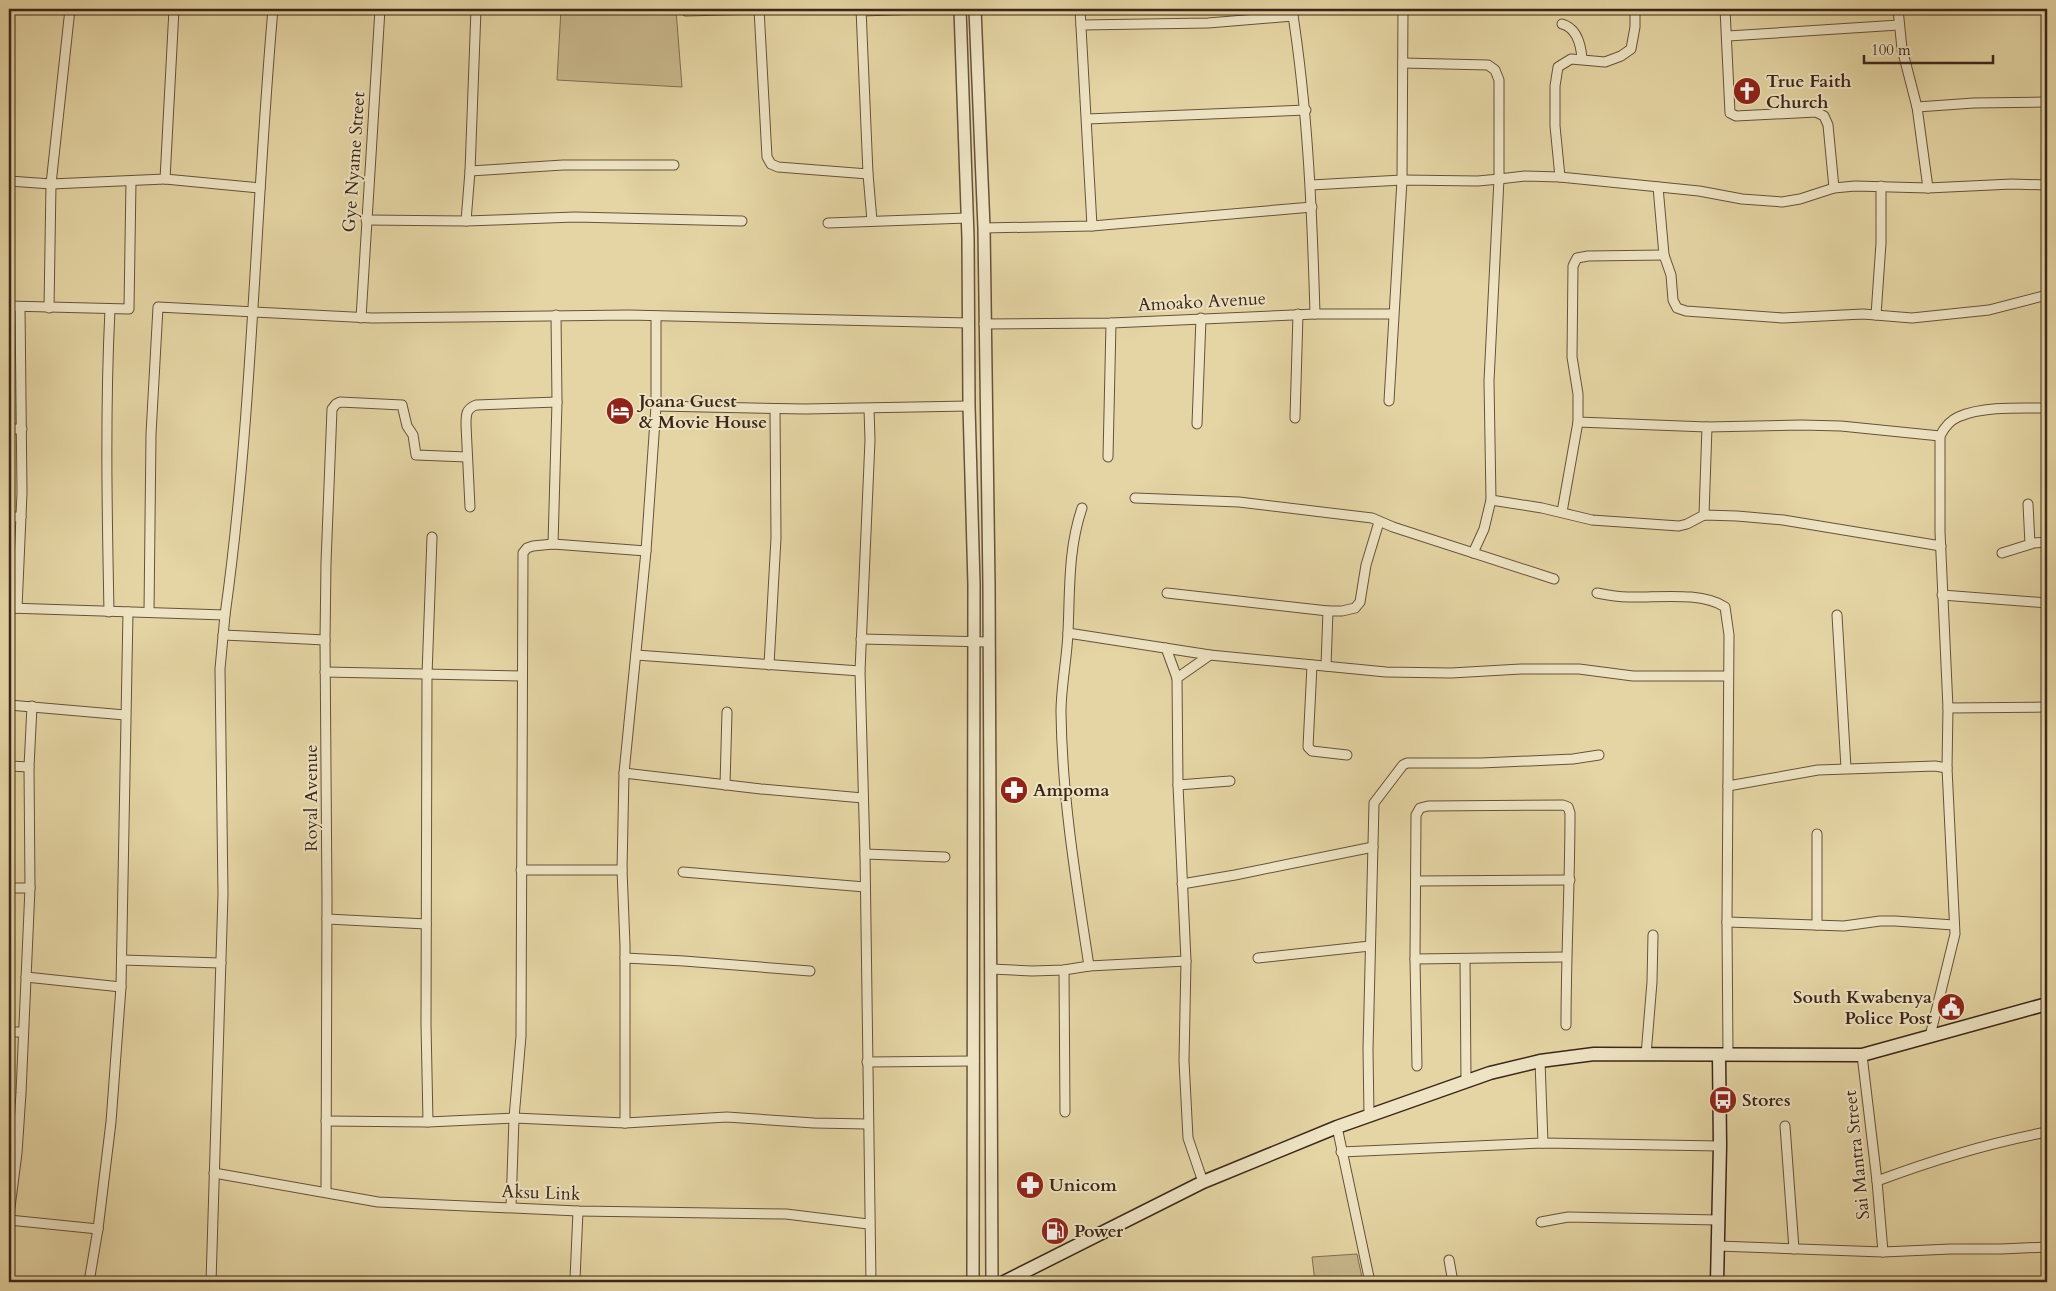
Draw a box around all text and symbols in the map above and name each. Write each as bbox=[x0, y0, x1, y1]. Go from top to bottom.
scale bar bbox=[1864, 32, 1992, 64]
text: 100 m bbox=[1871, 40, 1911, 60]
place label: True Faith Church bbox=[1766, 69, 1852, 115]
church icon: True Faith Church bbox=[1732, 76, 1762, 106]
street label: Gye Nyame Street bbox=[337, 91, 371, 233]
street label: Amoako Avenue bbox=[1137, 286, 1267, 318]
place label: Joana Guest & Movie House bbox=[636, 389, 767, 435]
hotel icon: Joana Guest & Movie House bbox=[605, 396, 635, 426]
street label: Royal Avenue bbox=[299, 744, 324, 852]
pharmacy icon: Ampoma bbox=[999, 775, 1029, 805]
place label: Ampoma bbox=[1033, 778, 1109, 803]
place label: South Kwabenya Police Post bbox=[1793, 985, 1933, 1031]
public building icon: South Kwabenya Police Post bbox=[1936, 992, 1966, 1022]
bus stop icon: Stores bbox=[1708, 1085, 1738, 1115]
place label: Stores bbox=[1742, 1088, 1791, 1113]
street label: Sai Mantra Street bbox=[1838, 1089, 1876, 1221]
pharmacy icon: Unicom bbox=[1015, 1170, 1045, 1200]
place label: Unicom bbox=[1049, 1173, 1117, 1198]
street label: Aksu Link bbox=[501, 1179, 581, 1207]
fuel station icon: Power bbox=[1040, 1216, 1070, 1246]
place label: Power bbox=[1074, 1219, 1124, 1244]

